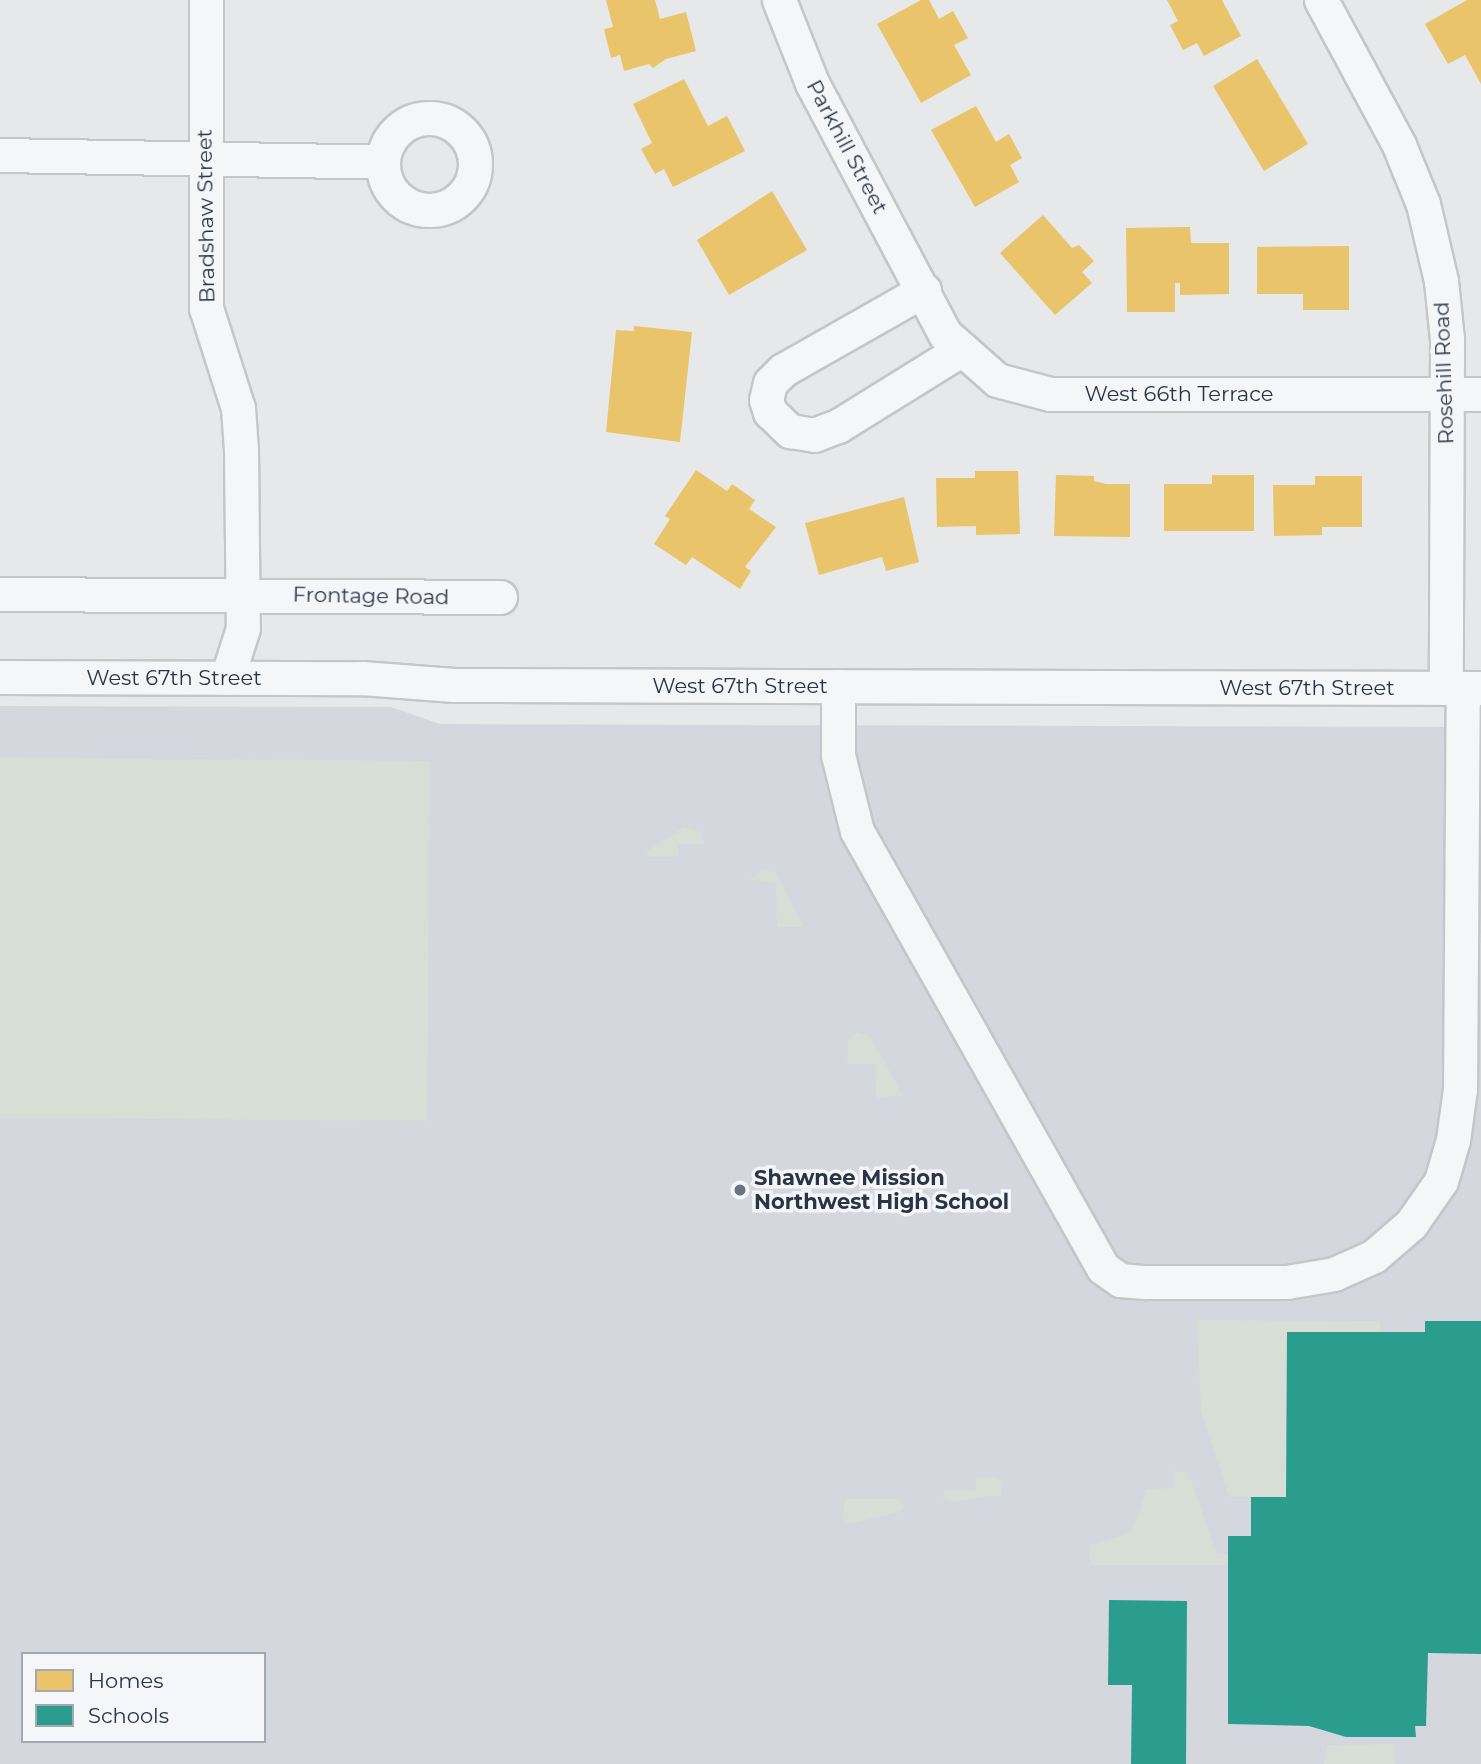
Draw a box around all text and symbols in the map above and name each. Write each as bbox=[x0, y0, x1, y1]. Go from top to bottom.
street label: Parkhill Street bbox=[801, 76, 893, 218]
street label: Bradshaw Street bbox=[192, 129, 220, 303]
street label: Rosehill Road bbox=[1429, 301, 1459, 445]
street label: West 66th Terrace bbox=[1084, 381, 1274, 407]
street label: Frontage Road bbox=[293, 582, 449, 610]
street label: West 67th Street bbox=[86, 665, 262, 691]
street label: West 67th Street bbox=[652, 673, 828, 699]
street label: West 67th Street bbox=[1219, 675, 1395, 701]
place label: Shawnee Mission Northwest High School bbox=[754, 1165, 1009, 1215]
marker: Shawnee Mission Northwest High School bbox=[732, 1182, 748, 1198]
legend bbox=[21, 1652, 266, 1743]
text: Homes bbox=[88, 1668, 163, 1693]
text: Schools bbox=[88, 1703, 169, 1728]

